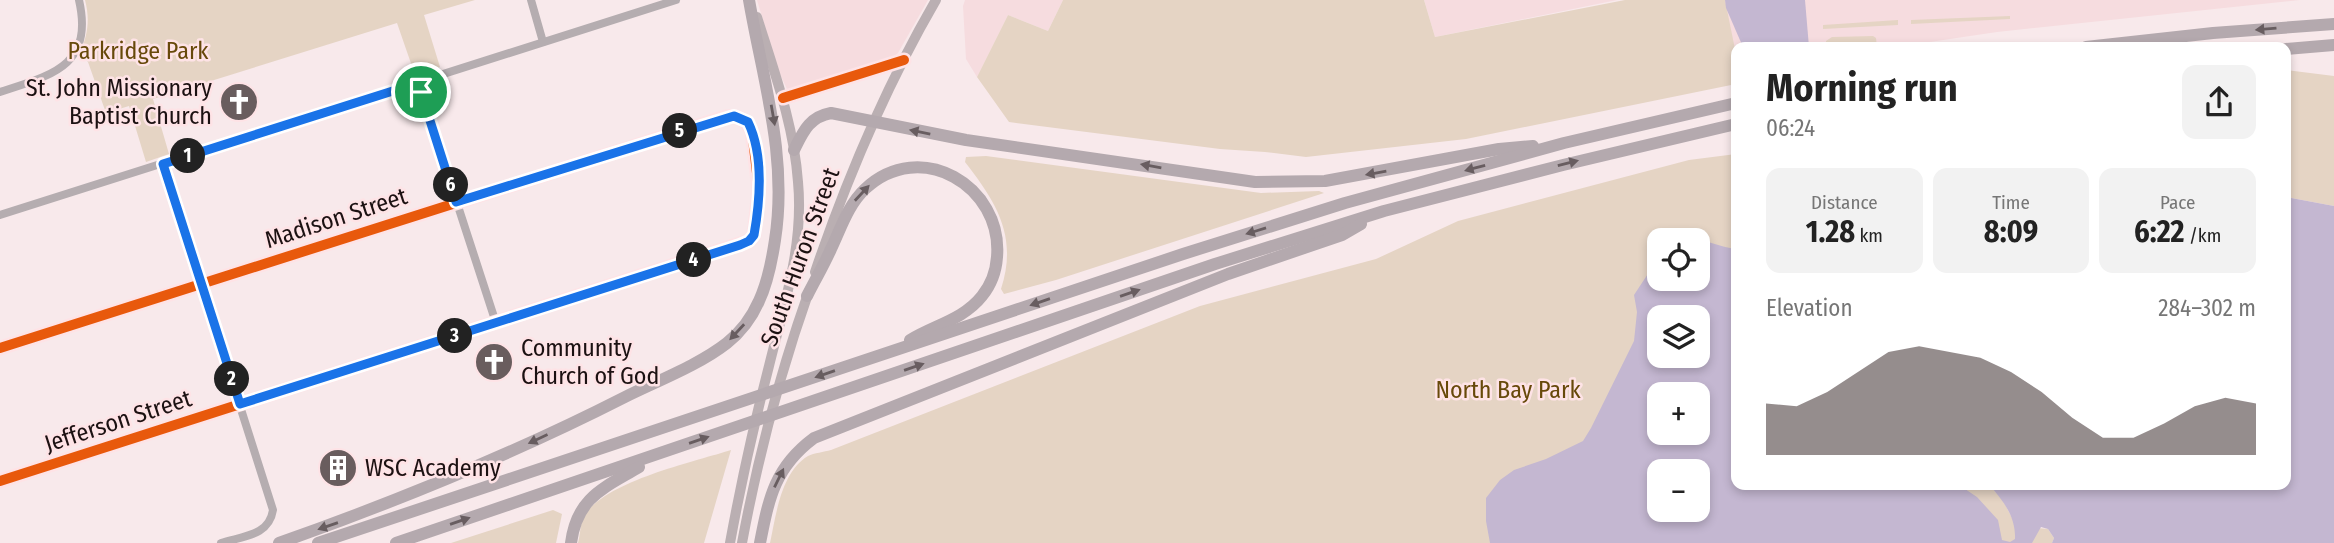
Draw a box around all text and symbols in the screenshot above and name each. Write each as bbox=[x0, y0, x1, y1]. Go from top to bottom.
one-way arrow bbox=[2255, 24, 2277, 35]
park label: Parkridge Park bbox=[68, 37, 209, 65]
pin bbox=[391, 62, 451, 122]
text: Morning run bbox=[1766, 65, 1958, 111]
button: share bbox=[2182, 65, 2256, 139]
icon: arrive bbox=[402, 73, 440, 111]
place label: St. John Missionary Baptist Church bbox=[26, 74, 212, 130]
church icon: St. John Missionary Baptist Church bbox=[218, 81, 260, 123]
one-way arrow bbox=[768, 104, 779, 126]
pin: 5 bbox=[662, 114, 698, 148]
text: 06:24 bbox=[1766, 114, 1815, 142]
text: 5 bbox=[675, 119, 684, 142]
one-way arrow bbox=[909, 127, 931, 138]
pin: 1 bbox=[170, 138, 206, 174]
text: 1 bbox=[183, 144, 192, 167]
one-way arrow bbox=[1557, 157, 1579, 168]
one-way arrow bbox=[1140, 160, 1162, 171]
one-way arrow bbox=[1464, 163, 1485, 173]
street label: South Huron Street bbox=[755, 164, 845, 350]
pin: 6 bbox=[434, 168, 468, 202]
one-way arrow bbox=[1365, 168, 1387, 179]
text: 6 bbox=[446, 173, 455, 196]
street label: Madison Street bbox=[261, 182, 411, 254]
one-way arrow bbox=[854, 185, 871, 202]
text: Distance bbox=[1811, 191, 1878, 214]
text: Time bbox=[1992, 191, 2030, 214]
text: Pace bbox=[2160, 191, 2195, 214]
text: 1.28 bbox=[1806, 214, 1855, 250]
text: 8:09 bbox=[1984, 214, 2038, 250]
text: 6:22 bbox=[2134, 214, 2184, 250]
text: km bbox=[1855, 224, 1883, 247]
text: /km bbox=[2184, 224, 2221, 247]
one-way arrow bbox=[1246, 226, 1267, 236]
map controls bbox=[1647, 228, 1710, 522]
button: locate bbox=[1647, 228, 1710, 291]
pin: 4 bbox=[676, 243, 712, 278]
text: 4 bbox=[689, 248, 698, 271]
one-way arrow bbox=[1119, 287, 1140, 298]
text: Elevation bbox=[1766, 294, 1853, 322]
text: 284–302 m bbox=[2158, 294, 2256, 322]
one-way arrow bbox=[1030, 297, 1051, 308]
button: layers bbox=[1647, 305, 1710, 368]
pin: 3 bbox=[438, 318, 472, 354]
one-way arrow bbox=[730, 323, 746, 340]
text: 3 bbox=[450, 324, 459, 347]
place label: Community Church of God bbox=[521, 334, 659, 390]
church icon: Community Church of God bbox=[473, 341, 515, 383]
one-way arrow bbox=[904, 361, 925, 372]
pin: 2 bbox=[215, 362, 250, 396]
text: 2 bbox=[227, 367, 236, 390]
one-way arrow bbox=[814, 370, 835, 380]
park label: North Bay Park bbox=[1435, 376, 1581, 404]
button: + bbox=[1647, 382, 1710, 445]
street label: Jefferson Street bbox=[41, 384, 195, 458]
one-way arrow bbox=[528, 433, 548, 445]
one-way arrow bbox=[689, 434, 710, 445]
building icon: WSC Academy bbox=[317, 447, 359, 489]
place label: WSC Academy bbox=[365, 454, 501, 482]
button: − bbox=[1647, 459, 1710, 522]
one-way arrow bbox=[773, 468, 784, 488]
one-way arrow bbox=[450, 515, 471, 526]
one-way arrow bbox=[317, 521, 338, 532]

